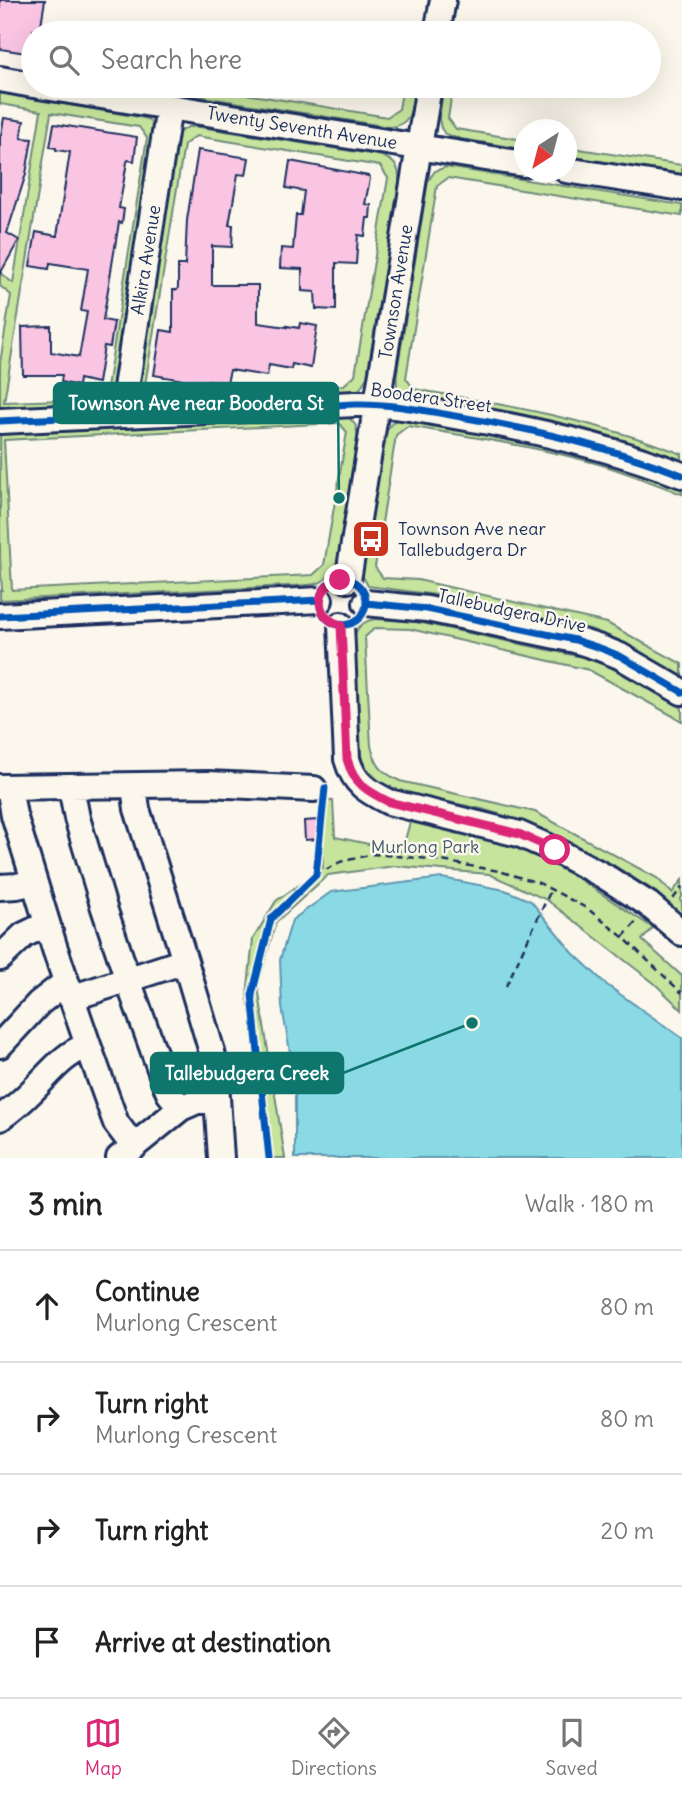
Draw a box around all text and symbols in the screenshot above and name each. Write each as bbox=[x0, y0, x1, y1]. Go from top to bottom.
search box bbox=[21, 21, 661, 98]
icon: search bbox=[45, 41, 83, 79]
text: Search here bbox=[101, 43, 242, 76]
street label: Twenty Seventh Avenue bbox=[205, 101, 399, 154]
north arrow bbox=[514, 119, 577, 182]
street label: Alkira Avenue bbox=[125, 203, 166, 316]
street label: Townson Avenue bbox=[373, 223, 418, 361]
street label: Boodera Street bbox=[369, 378, 493, 417]
callout: Townson Ave near Boodera St bbox=[54, 383, 338, 423]
text: Townson Ave near Boodera St bbox=[68, 391, 324, 415]
place label: Townson Ave near Tallebudgera Dr bbox=[398, 517, 547, 561]
bus stop icon: Townson Ave near Tallebudgera Dr bbox=[350, 518, 392, 560]
route end bbox=[324, 564, 355, 595]
street label: Tallebudgera Drive bbox=[436, 584, 588, 637]
route start bbox=[539, 834, 570, 865]
park label: Murlong Park bbox=[371, 835, 479, 858]
callout: Tallebudgera Creek bbox=[151, 1053, 343, 1093]
text: Tallebudgera Creek bbox=[165, 1061, 330, 1085]
text: 3 min bbox=[28, 1185, 103, 1223]
text: Walk · 180 m bbox=[525, 1189, 654, 1218]
text: Continue bbox=[95, 1275, 200, 1308]
icon: ahead bbox=[28, 1287, 66, 1325]
text: 80 m bbox=[600, 1292, 654, 1321]
text: Murlong Crescent bbox=[95, 1308, 277, 1337]
text: Turn right bbox=[95, 1387, 208, 1420]
icon: right bbox=[28, 1399, 66, 1437]
text: 80 m bbox=[600, 1404, 654, 1433]
text: Murlong Crescent bbox=[95, 1420, 277, 1449]
icon: right bbox=[28, 1511, 66, 1549]
text: Turn right bbox=[95, 1514, 208, 1547]
text: 20 m bbox=[601, 1516, 654, 1545]
icon: arrive bbox=[28, 1623, 66, 1661]
text: Arrive at destination bbox=[95, 1626, 331, 1659]
tab: Map bbox=[84, 1714, 122, 1780]
tab: Directions bbox=[291, 1714, 377, 1780]
tab: Saved bbox=[546, 1714, 598, 1780]

